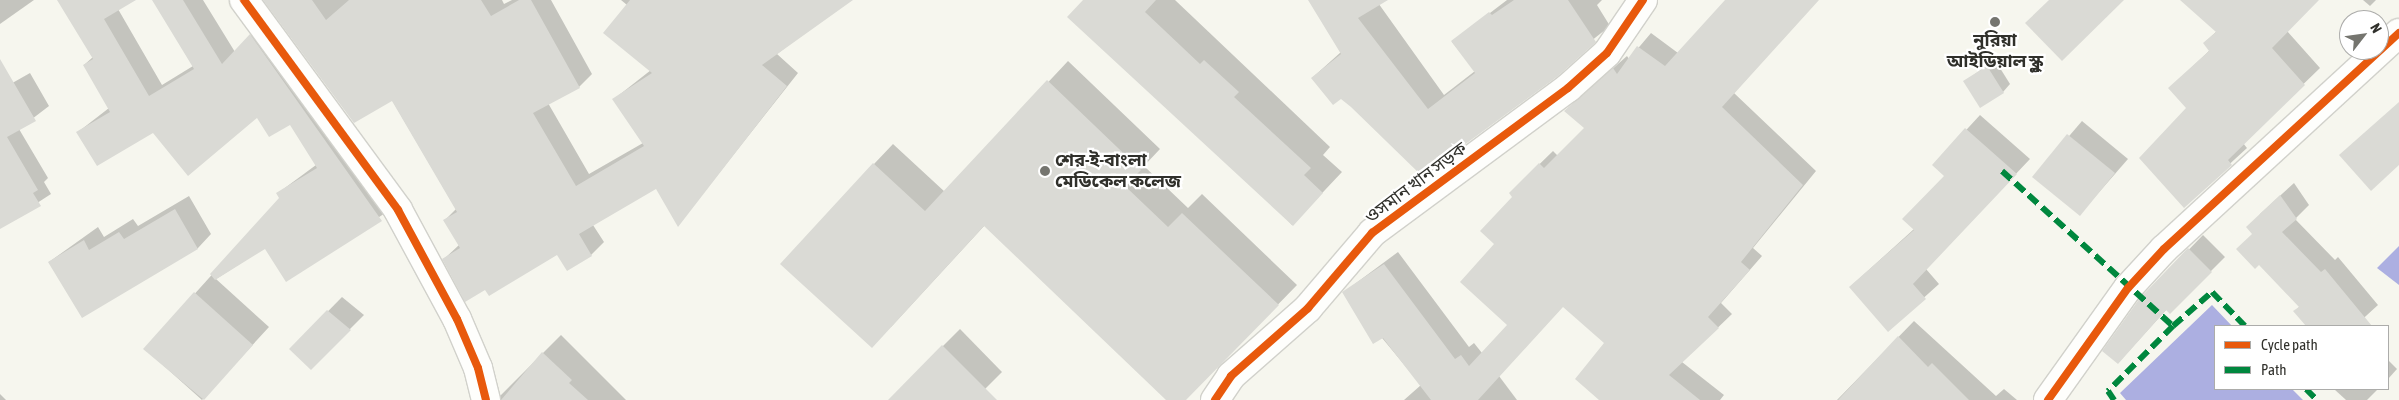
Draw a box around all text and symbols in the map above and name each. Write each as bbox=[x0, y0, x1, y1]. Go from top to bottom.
north arrow bbox=[2339, 10, 2389, 60]
marker: নুরিয়া আইডিয়াল স্কুল bbox=[1989, 16, 2001, 28]
text: N bbox=[2367, 20, 2385, 36]
place label: নুরিয়া আইডিয়াল স্কুল bbox=[1947, 30, 2043, 72]
street label: ওসমান খান সড়ক bbox=[1361, 138, 1471, 228]
place label: শের-ই-বাংলা মেডিকেল কলেজ bbox=[1055, 150, 1181, 192]
marker: শের-ই-বাংলা মেডিকেল কলেজ bbox=[1039, 165, 1051, 177]
legend bbox=[2214, 325, 2389, 390]
text: Cycle path bbox=[2261, 336, 2318, 353]
text: Path bbox=[2261, 361, 2287, 378]

